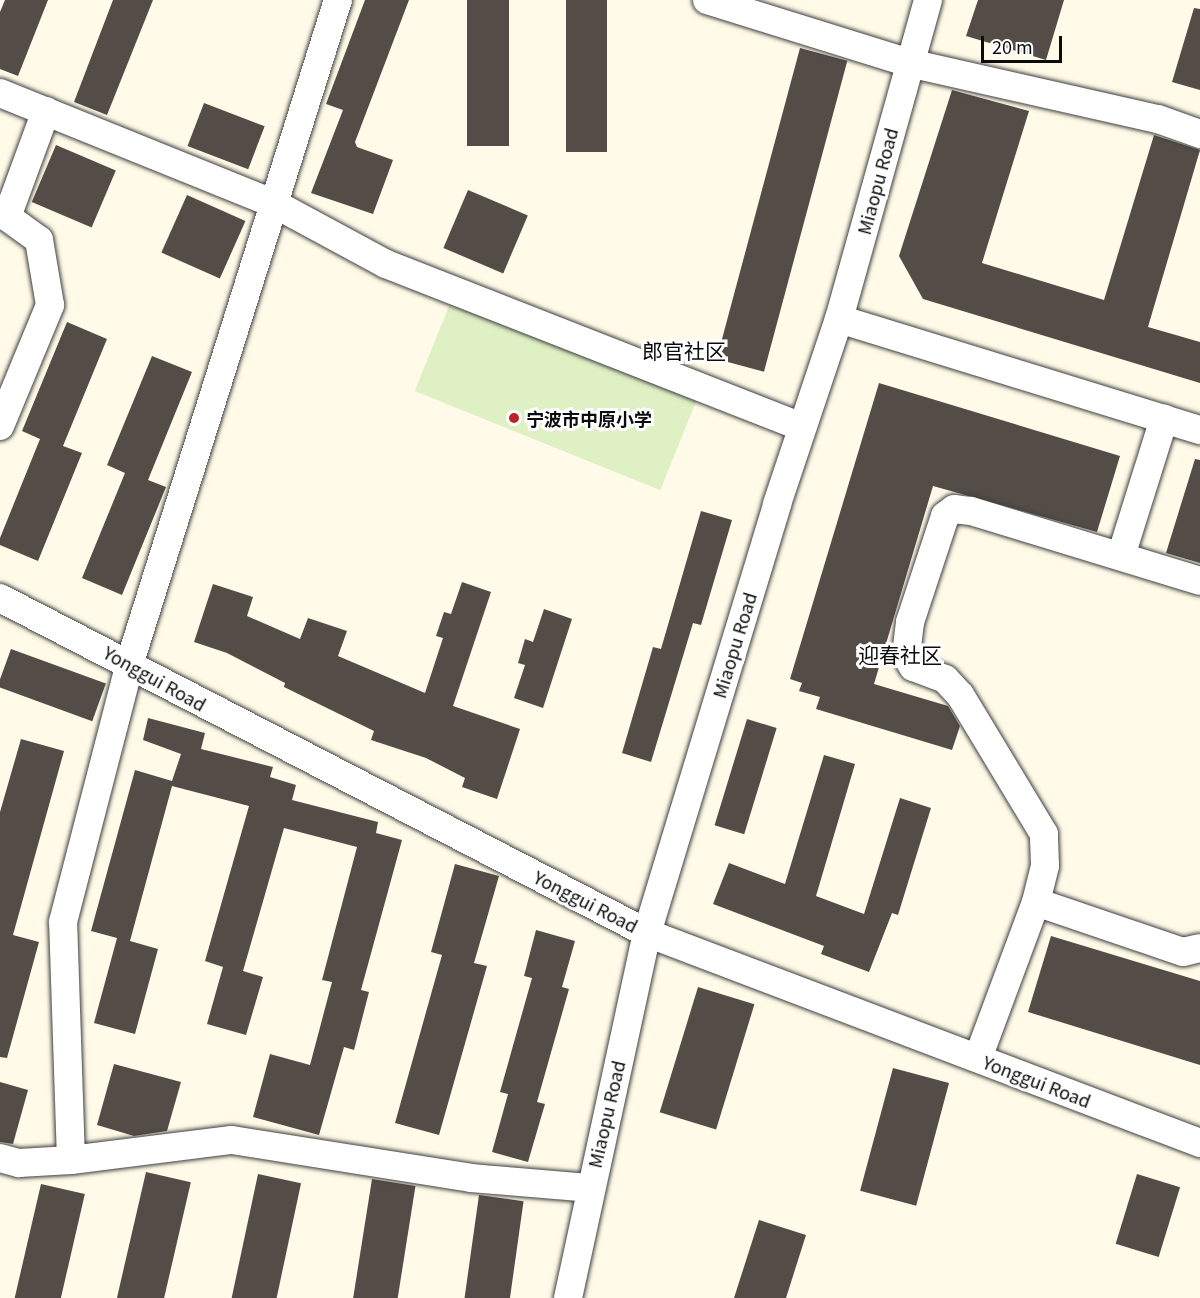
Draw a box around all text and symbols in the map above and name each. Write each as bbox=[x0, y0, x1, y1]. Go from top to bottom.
scale bar bbox=[984, 24, 1065, 62]
text: 20 m bbox=[992, 33, 1033, 59]
street label: Miaopu Road bbox=[852, 125, 902, 237]
district label: 郎官社区 bbox=[642, 337, 726, 363]
place label: 宁波市中原小学 bbox=[526, 407, 652, 429]
marker: 宁波市中原小学 bbox=[507, 411, 521, 425]
street label: Miaopu Road bbox=[708, 589, 760, 701]
street label: Yonggui Road bbox=[100, 641, 210, 715]
district label: 迎春社区 bbox=[858, 641, 942, 667]
street label: Yonggui Road bbox=[530, 866, 642, 936]
street label: Yonggui Road bbox=[980, 1051, 1094, 1111]
street label: Miaopu Road bbox=[583, 1058, 629, 1170]

